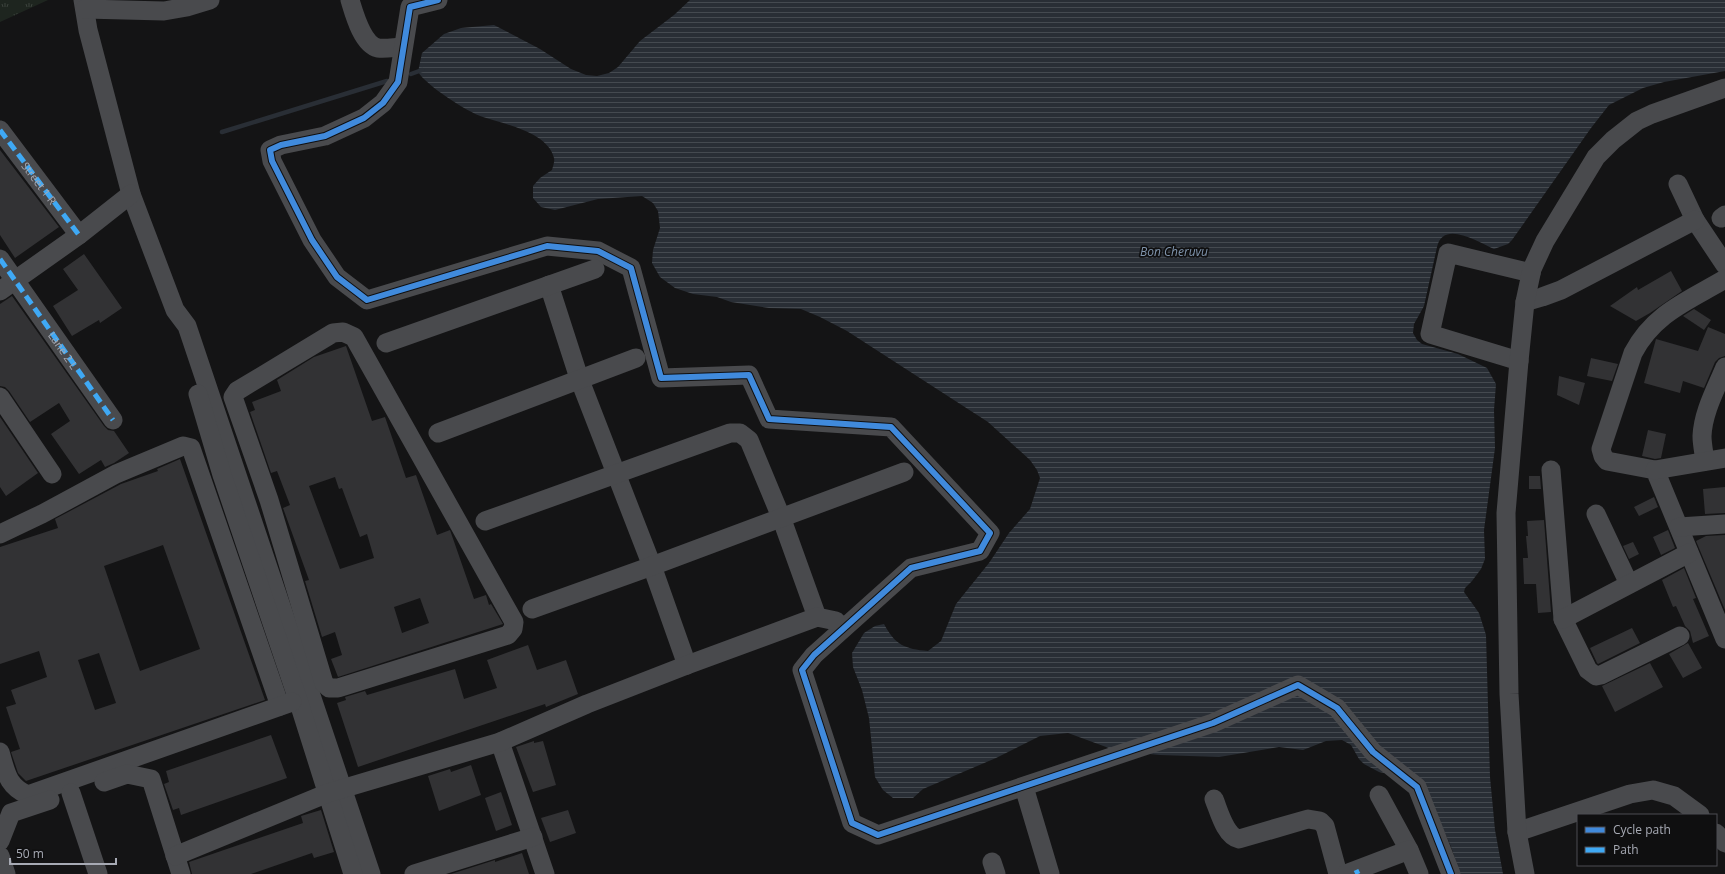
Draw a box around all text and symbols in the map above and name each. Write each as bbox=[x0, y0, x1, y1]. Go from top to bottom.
street label: Street 1 R bbox=[19, 158, 61, 207]
water label: Bon Cheruvu bbox=[1140, 243, 1208, 260]
street label: Lane 2 L bbox=[45, 328, 82, 372]
legend bbox=[1577, 814, 1717, 866]
text: Cycle path bbox=[1613, 821, 1671, 838]
scale bar bbox=[10, 840, 116, 866]
text: Path bbox=[1613, 841, 1639, 858]
text: 50 m bbox=[16, 845, 44, 862]

